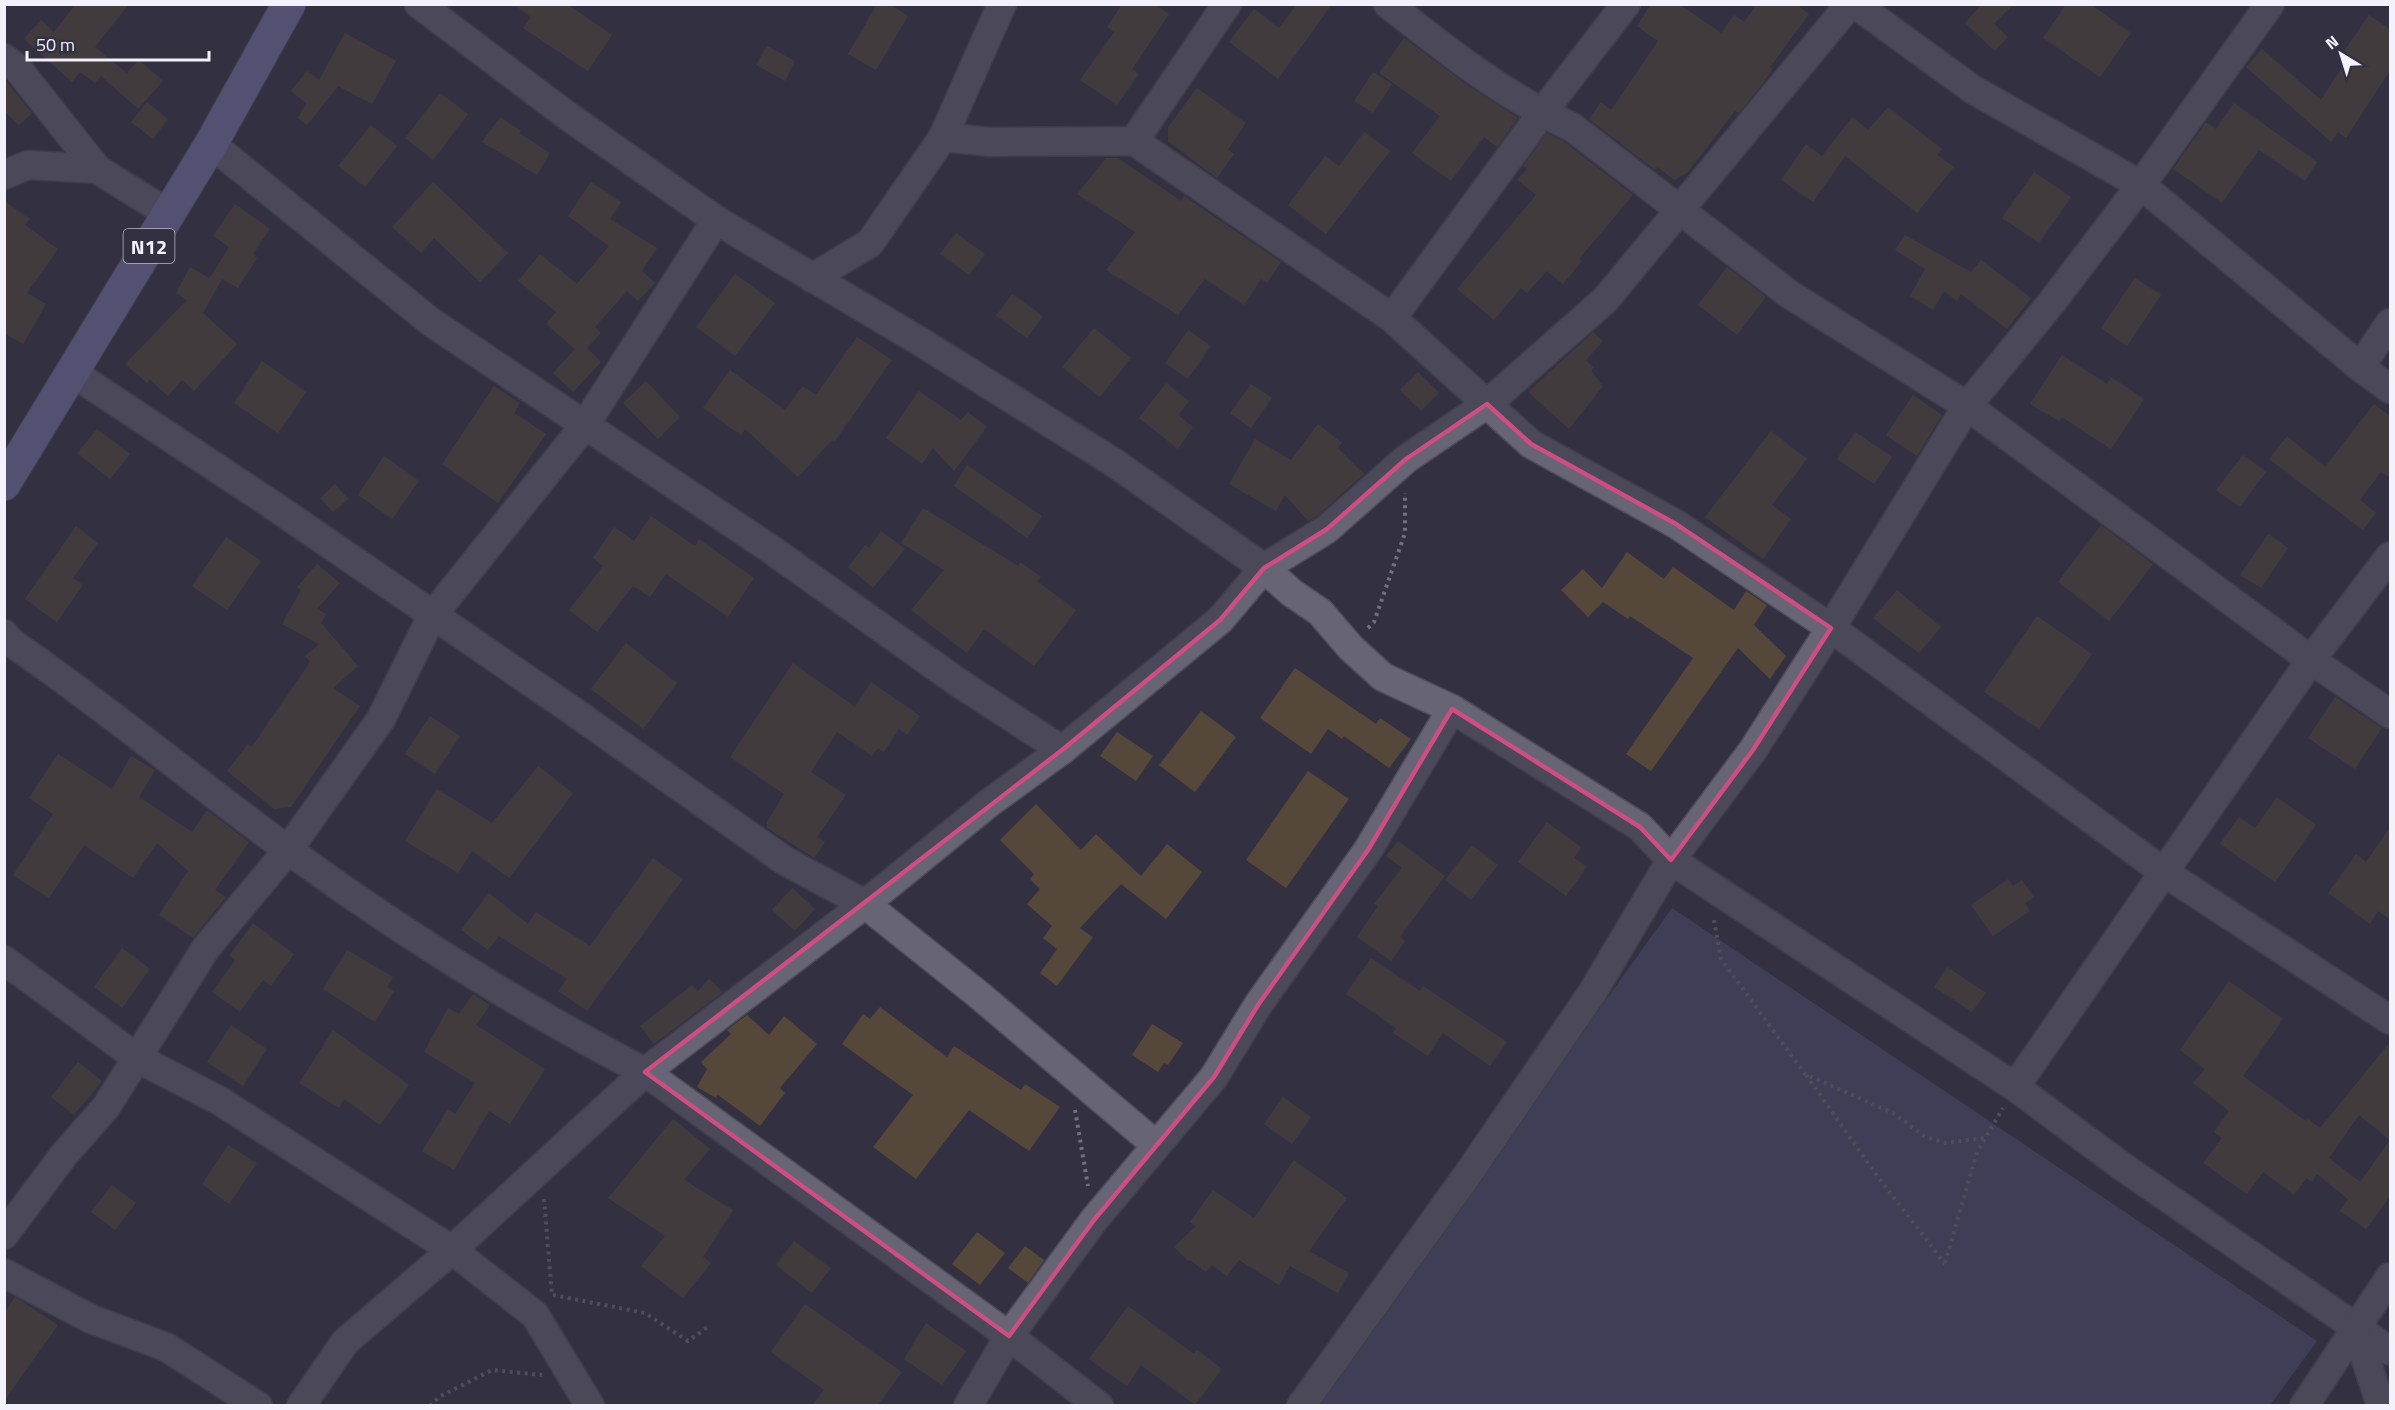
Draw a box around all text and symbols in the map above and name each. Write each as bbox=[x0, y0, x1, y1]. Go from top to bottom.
scale bar bbox=[27, 24, 208, 62]
north arrow bbox=[2311, 24, 2371, 84]
text: N bbox=[2320, 29, 2344, 55]
text: 50 m bbox=[36, 31, 75, 58]
road number: N12 bbox=[124, 229, 174, 263]

